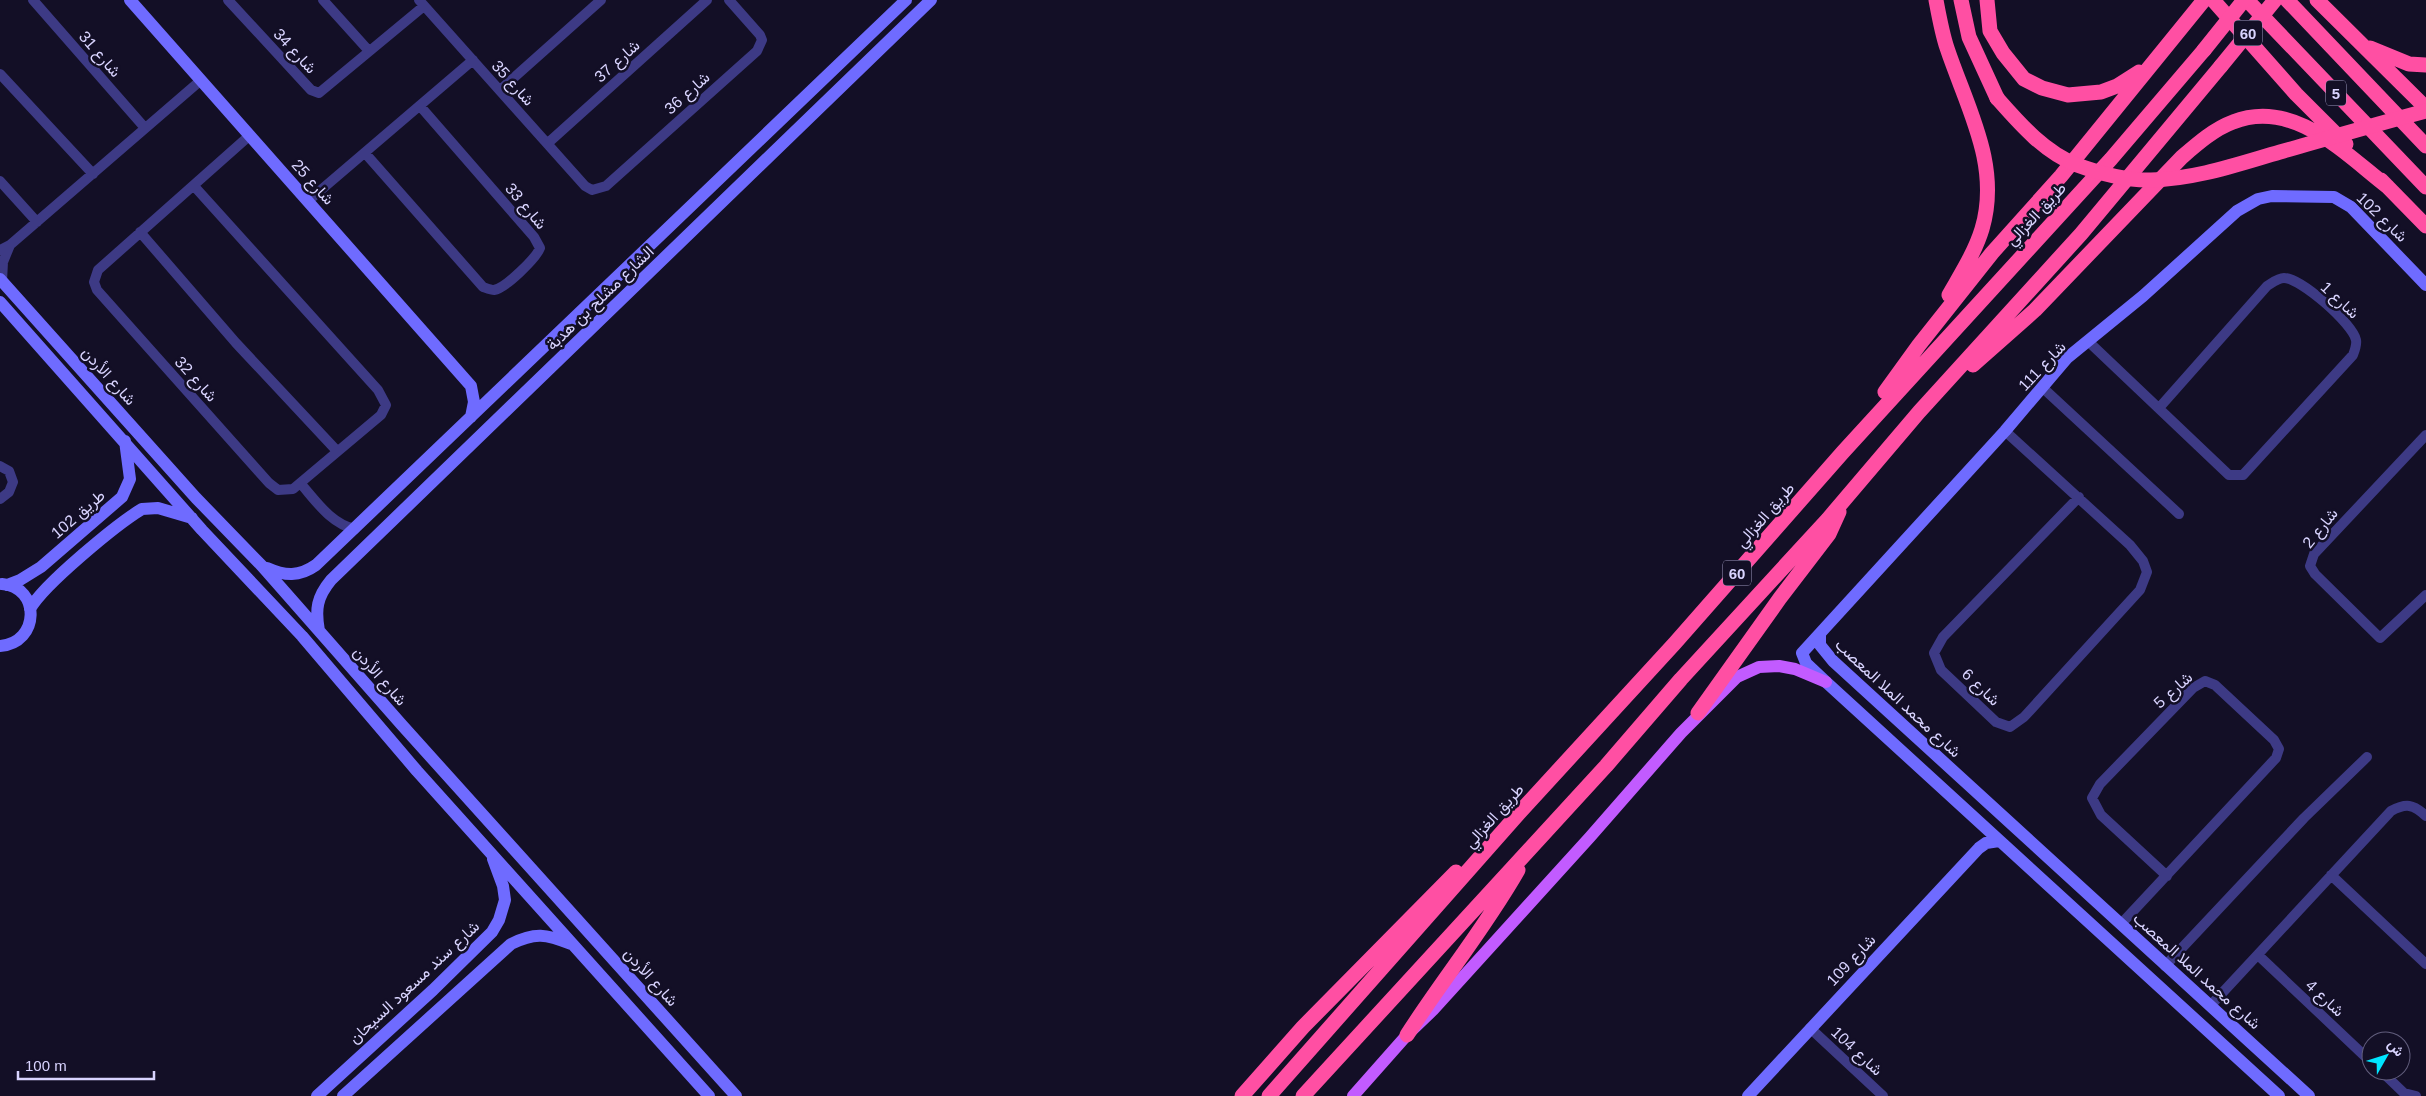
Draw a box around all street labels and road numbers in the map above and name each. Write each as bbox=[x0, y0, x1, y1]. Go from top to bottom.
road number: 60 bbox=[2234, 20, 2262, 46]
street label: شارع 34 bbox=[268, 25, 320, 79]
street label: شارع 31 bbox=[73, 28, 124, 82]
street label: شارع 37 bbox=[591, 36, 645, 88]
street label: شارع 35 bbox=[486, 57, 538, 111]
street label: شارع 36 bbox=[661, 68, 715, 120]
road number: 5 bbox=[2326, 80, 2346, 106]
street label: شارع 25 bbox=[286, 156, 338, 210]
street label: طريق الغزالي bbox=[2003, 179, 2073, 252]
street label: شارع 33 bbox=[500, 180, 550, 234]
street label: شارع 102 bbox=[2351, 189, 2411, 247]
street label: الشارع مشلح بن هدبة bbox=[543, 243, 659, 356]
street label: شارع 1 bbox=[2316, 278, 2362, 324]
street label: شارع 111 bbox=[2015, 338, 2071, 396]
street label: شارع الأردن bbox=[76, 344, 139, 411]
street label: شارع 32 bbox=[169, 353, 221, 407]
street label: طريق الغزالي bbox=[1732, 479, 1801, 554]
street label: طريق 102 bbox=[48, 486, 109, 543]
street label: شارع 2 bbox=[2299, 505, 2343, 553]
road number: 60 bbox=[1723, 560, 1751, 586]
street label: شارع محمد الملا المعصب bbox=[1830, 636, 1964, 763]
street label: شارع الأردن bbox=[348, 643, 410, 711]
street label: شارع 6 bbox=[1957, 665, 2003, 711]
street label: شارع 5 bbox=[2150, 668, 2198, 714]
street label: طريق الغزالي bbox=[1461, 781, 1531, 855]
street label: شارع محمد الملا المعصب bbox=[2128, 909, 2264, 1035]
street label: شارع سند مسعود السيحان bbox=[345, 917, 485, 1049]
street label: شارع 109 bbox=[1823, 931, 1881, 991]
street label: شارع الأردن bbox=[618, 945, 681, 1012]
street label: شارع 4 bbox=[2301, 976, 2347, 1022]
street label: شارع 104 bbox=[1826, 1023, 1886, 1081]

